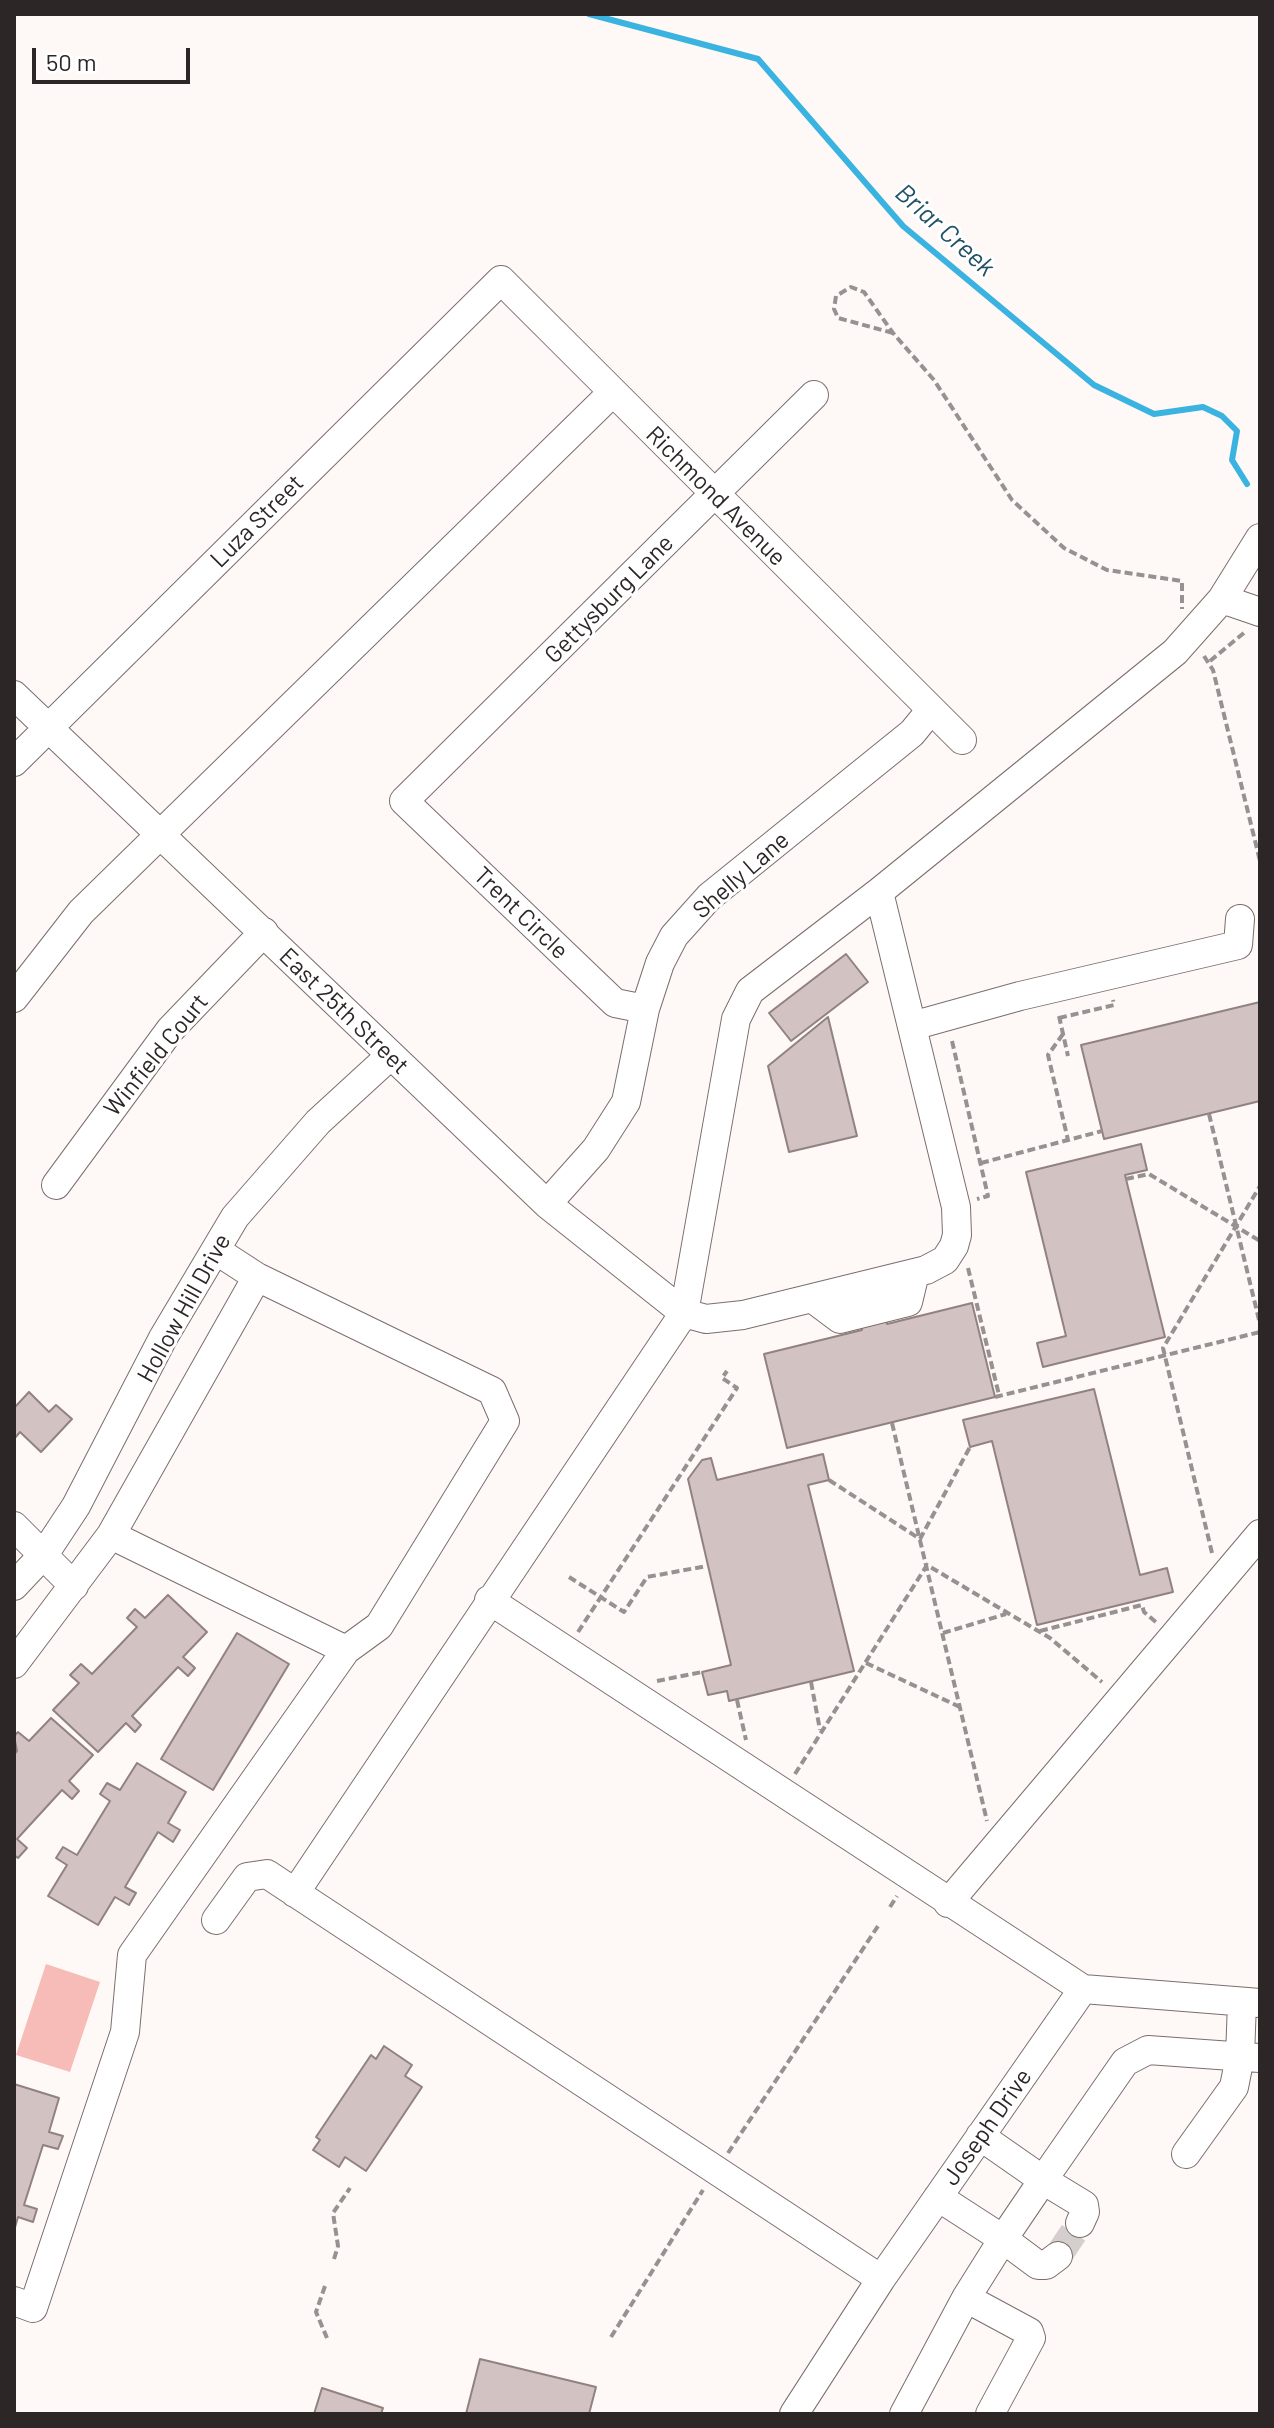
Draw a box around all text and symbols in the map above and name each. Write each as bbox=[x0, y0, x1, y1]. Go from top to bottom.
scale bar bbox=[36, 32, 194, 82]
text: 50 m bbox=[46, 47, 97, 76]
water label: Briar Creek bbox=[889, 177, 1001, 283]
street label: Richmond Avenue bbox=[640, 420, 792, 572]
street label: Luza Street bbox=[204, 468, 310, 574]
street label: Gettysburg Lane bbox=[539, 529, 679, 669]
street label: Shelly Lane bbox=[687, 825, 795, 925]
street label: Trent Circle bbox=[468, 861, 574, 965]
street label: East 25th Street bbox=[273, 942, 415, 1080]
street label: Winfield Court bbox=[98, 988, 214, 1122]
street label: Hollow Hill Drive bbox=[131, 1229, 237, 1387]
street label: Joseph Drive bbox=[936, 2063, 1038, 2191]

